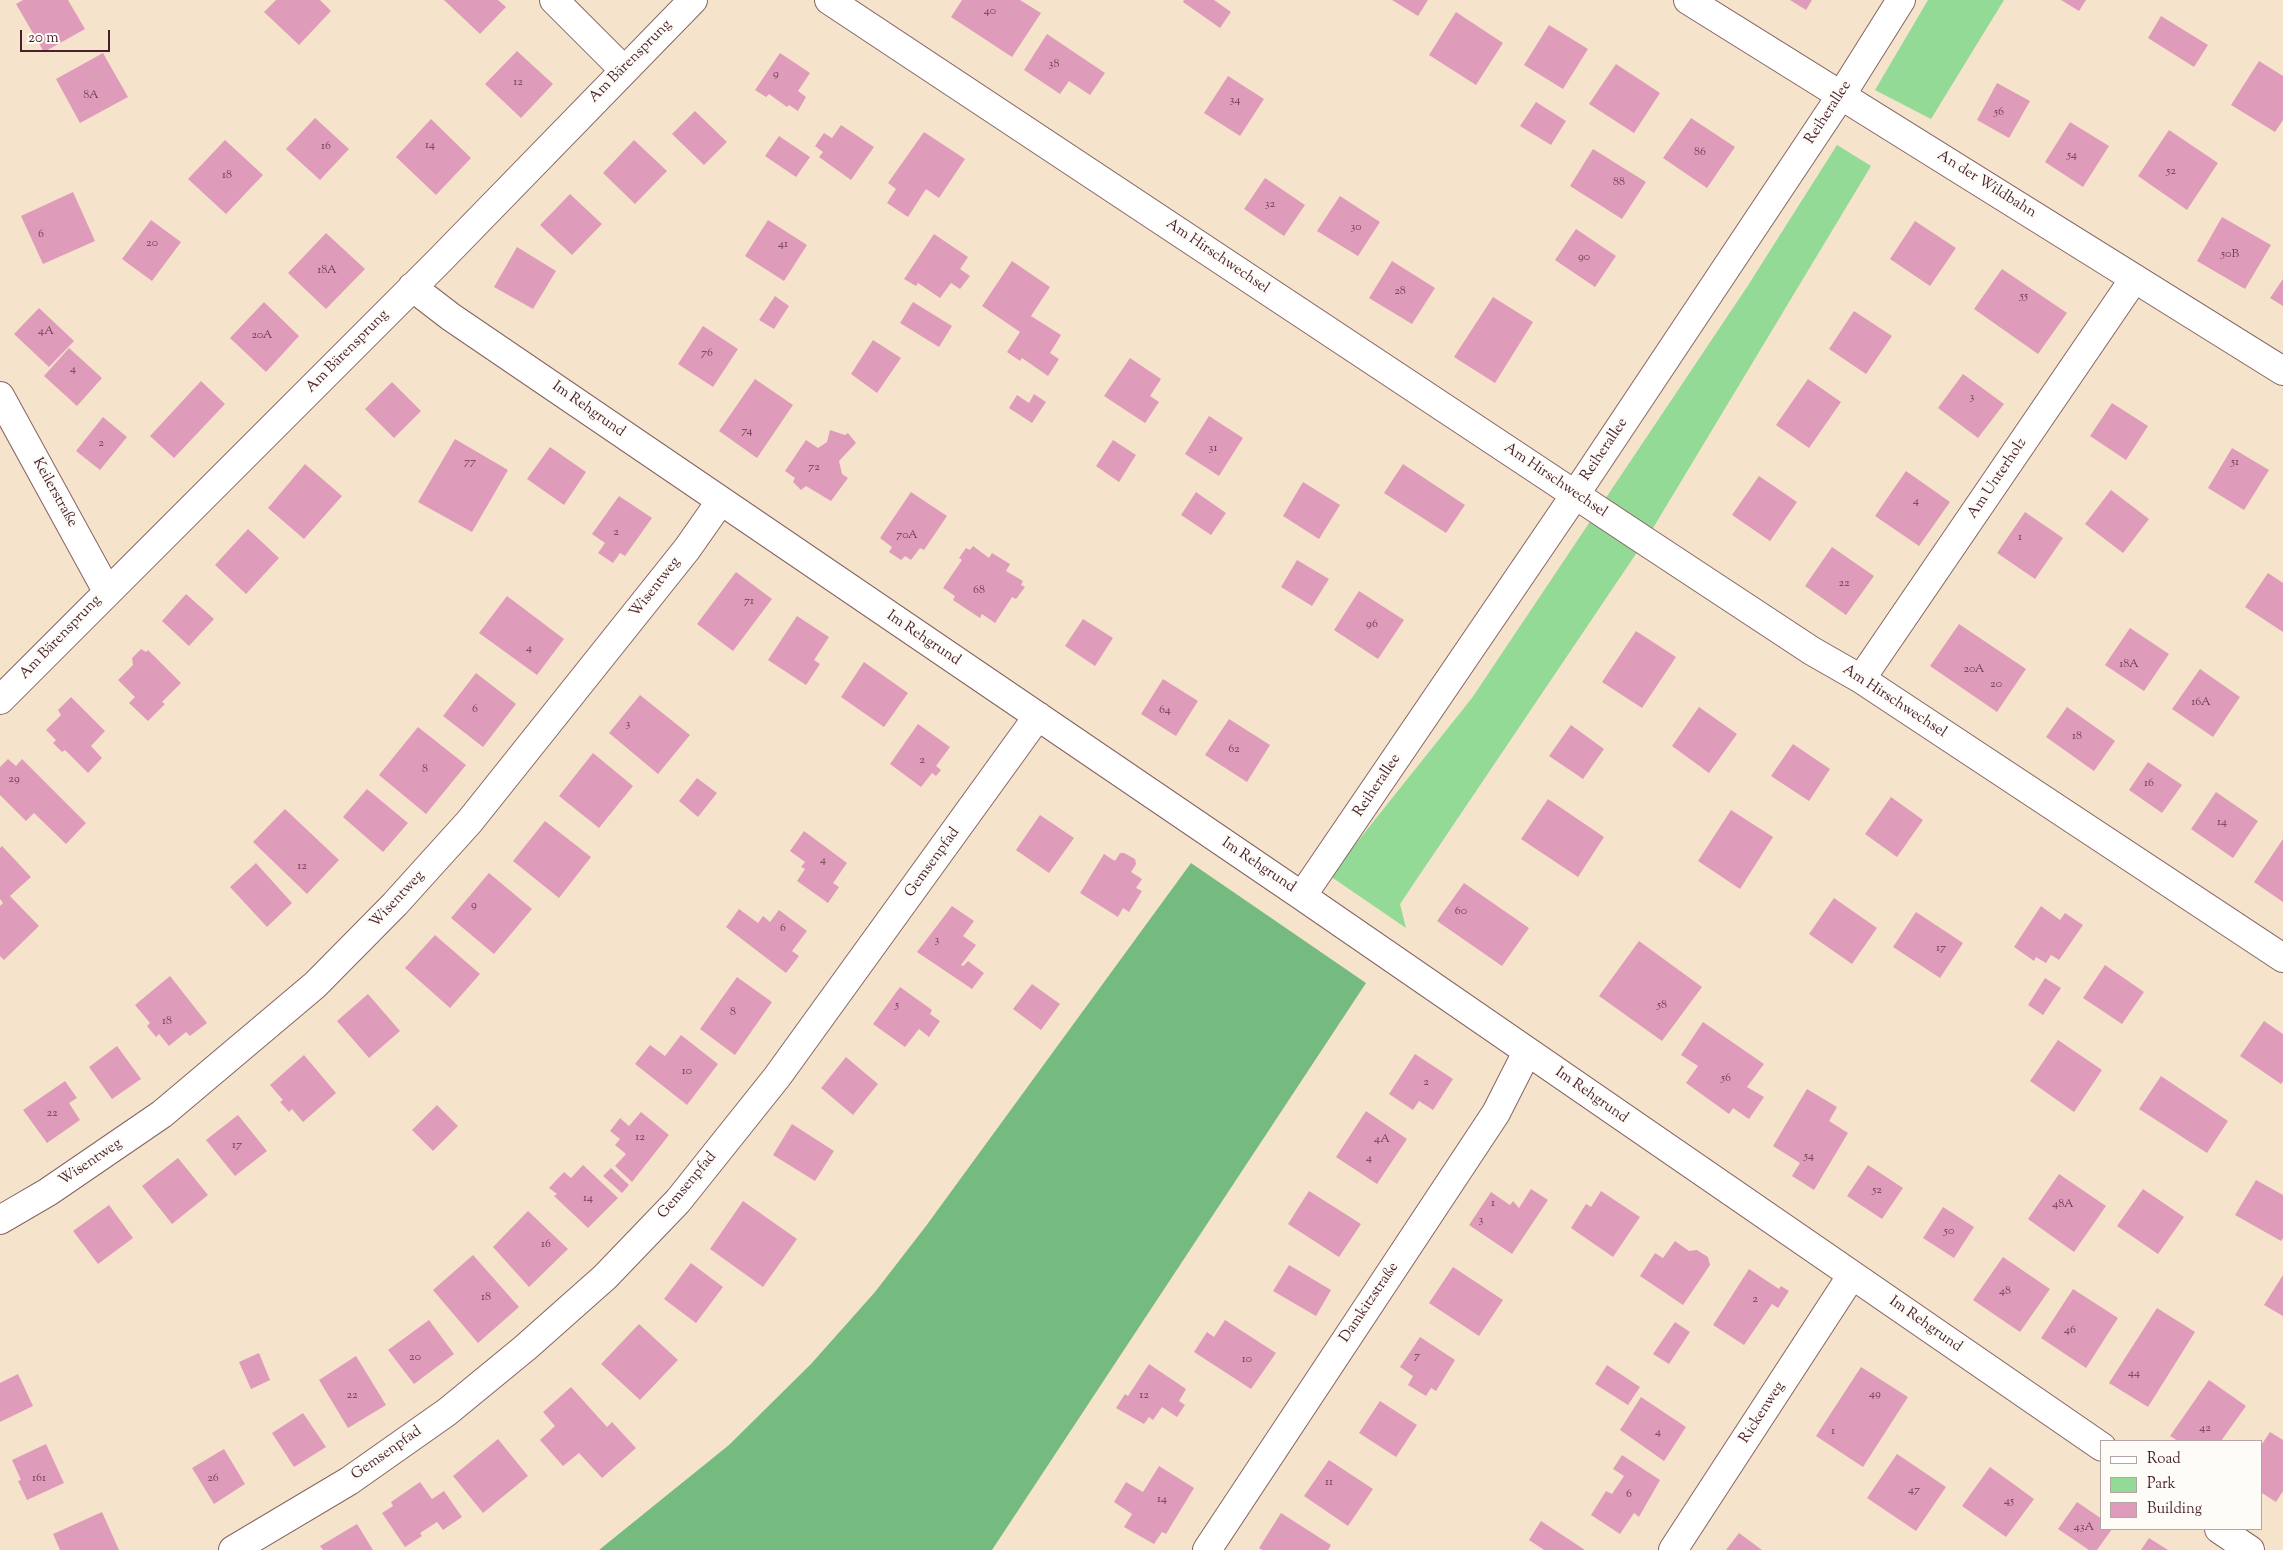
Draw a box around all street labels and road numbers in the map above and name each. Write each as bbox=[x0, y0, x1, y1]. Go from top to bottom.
street label: Am Bärensprung bbox=[586, 17, 676, 107]
street label: Reiherallee bbox=[1802, 78, 1856, 148]
street label: An der Wildbahn bbox=[1933, 147, 2039, 223]
street label: Am Hirschwechsel bbox=[1162, 216, 1272, 298]
street label: Am Bärensprung bbox=[303, 307, 393, 397]
street label: Im Rehgrund bbox=[548, 378, 628, 442]
street label: Reiherallee bbox=[1577, 415, 1633, 485]
street label: Am Unterholz bbox=[1965, 435, 2031, 523]
street label: Am Hirschwechsel bbox=[1500, 440, 1610, 522]
street label: Keilerstraße bbox=[28, 455, 80, 531]
street label: Wisentweg bbox=[627, 554, 685, 622]
street label: Am Bärensprung bbox=[16, 592, 106, 684]
street label: Im Rehgrund bbox=[883, 608, 963, 670]
street label: Am Hirschwechsel bbox=[1838, 662, 1950, 742]
street label: Reiherallee bbox=[1350, 751, 1406, 821]
street label: Gemsenpfad bbox=[902, 825, 964, 901]
street label: Im Rehgrund bbox=[1218, 835, 1298, 897]
street label: Wisentweg bbox=[367, 868, 429, 932]
street label: Im Rehgrund bbox=[1551, 1064, 1631, 1128]
street label: Wisentweg bbox=[56, 1135, 126, 1191]
street label: Gemsenpfad bbox=[655, 1149, 721, 1223]
street label: Damkitzstraße bbox=[1337, 1259, 1403, 1347]
street label: Im Rehgrund bbox=[1885, 1293, 1965, 1357]
street label: Rickenweg bbox=[1736, 1379, 1790, 1447]
street label: Gemsenpfad bbox=[348, 1423, 426, 1485]

